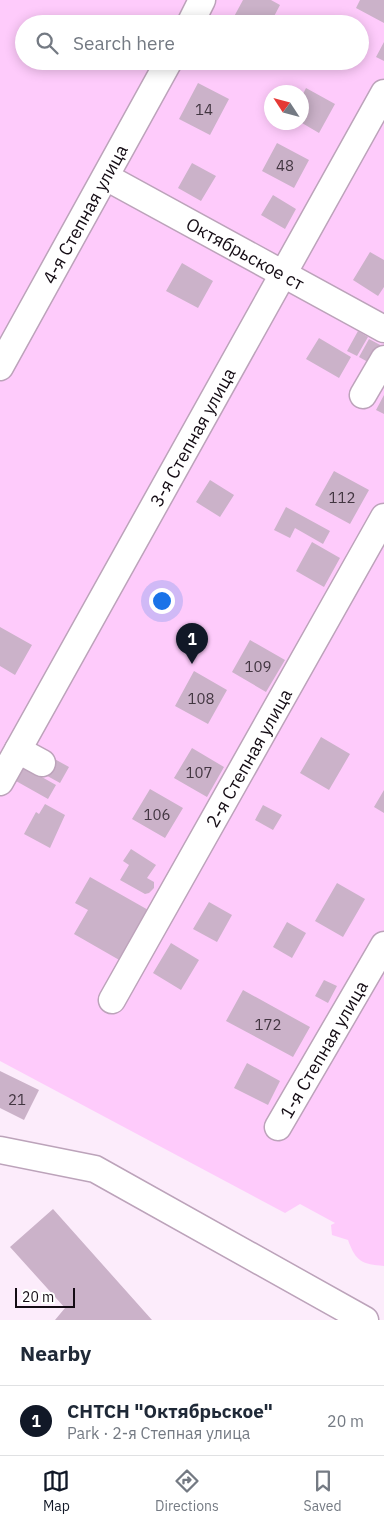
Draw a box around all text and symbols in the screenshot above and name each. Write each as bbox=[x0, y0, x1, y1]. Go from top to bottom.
search box bbox=[15, 15, 369, 70]
icon: search bbox=[33, 29, 61, 57]
text: Search here bbox=[73, 31, 175, 55]
north arrow bbox=[264, 85, 309, 130]
house number: 14 bbox=[195, 100, 213, 119]
street label: 4-я Степная улица bbox=[37, 140, 132, 287]
house number: 48 bbox=[276, 156, 294, 175]
street label: Октябрьское ст bbox=[182, 212, 309, 295]
street label: 3-я Степная улица bbox=[144, 363, 240, 511]
house number: 112 bbox=[328, 488, 356, 507]
your location bbox=[149, 588, 175, 614]
pin: 1 bbox=[176, 623, 208, 664]
house number: 109 bbox=[244, 657, 272, 676]
street label: 2-я Степная улица bbox=[200, 684, 297, 831]
house number: 108 bbox=[187, 689, 215, 708]
house number: 107 bbox=[185, 763, 213, 782]
house number: 106 bbox=[143, 805, 171, 824]
street label: 1-я Степная улица bbox=[274, 976, 373, 1122]
house number: 172 bbox=[254, 1015, 282, 1034]
house number: 21 bbox=[8, 1090, 26, 1109]
scale bar bbox=[15, 1285, 75, 1308]
text: 20 m bbox=[22, 1288, 54, 1306]
text: Nearby bbox=[20, 1339, 91, 1367]
text: СНТСН "Октябрьское" bbox=[67, 1399, 273, 1423]
text: 1 bbox=[31, 1411, 41, 1431]
text: 20 m bbox=[327, 1411, 364, 1431]
text: Park · 2-я Степная улица bbox=[67, 1423, 250, 1443]
tab: Map bbox=[42, 1467, 70, 1515]
tab: Directions bbox=[155, 1467, 219, 1515]
tab: Saved bbox=[304, 1467, 342, 1515]

